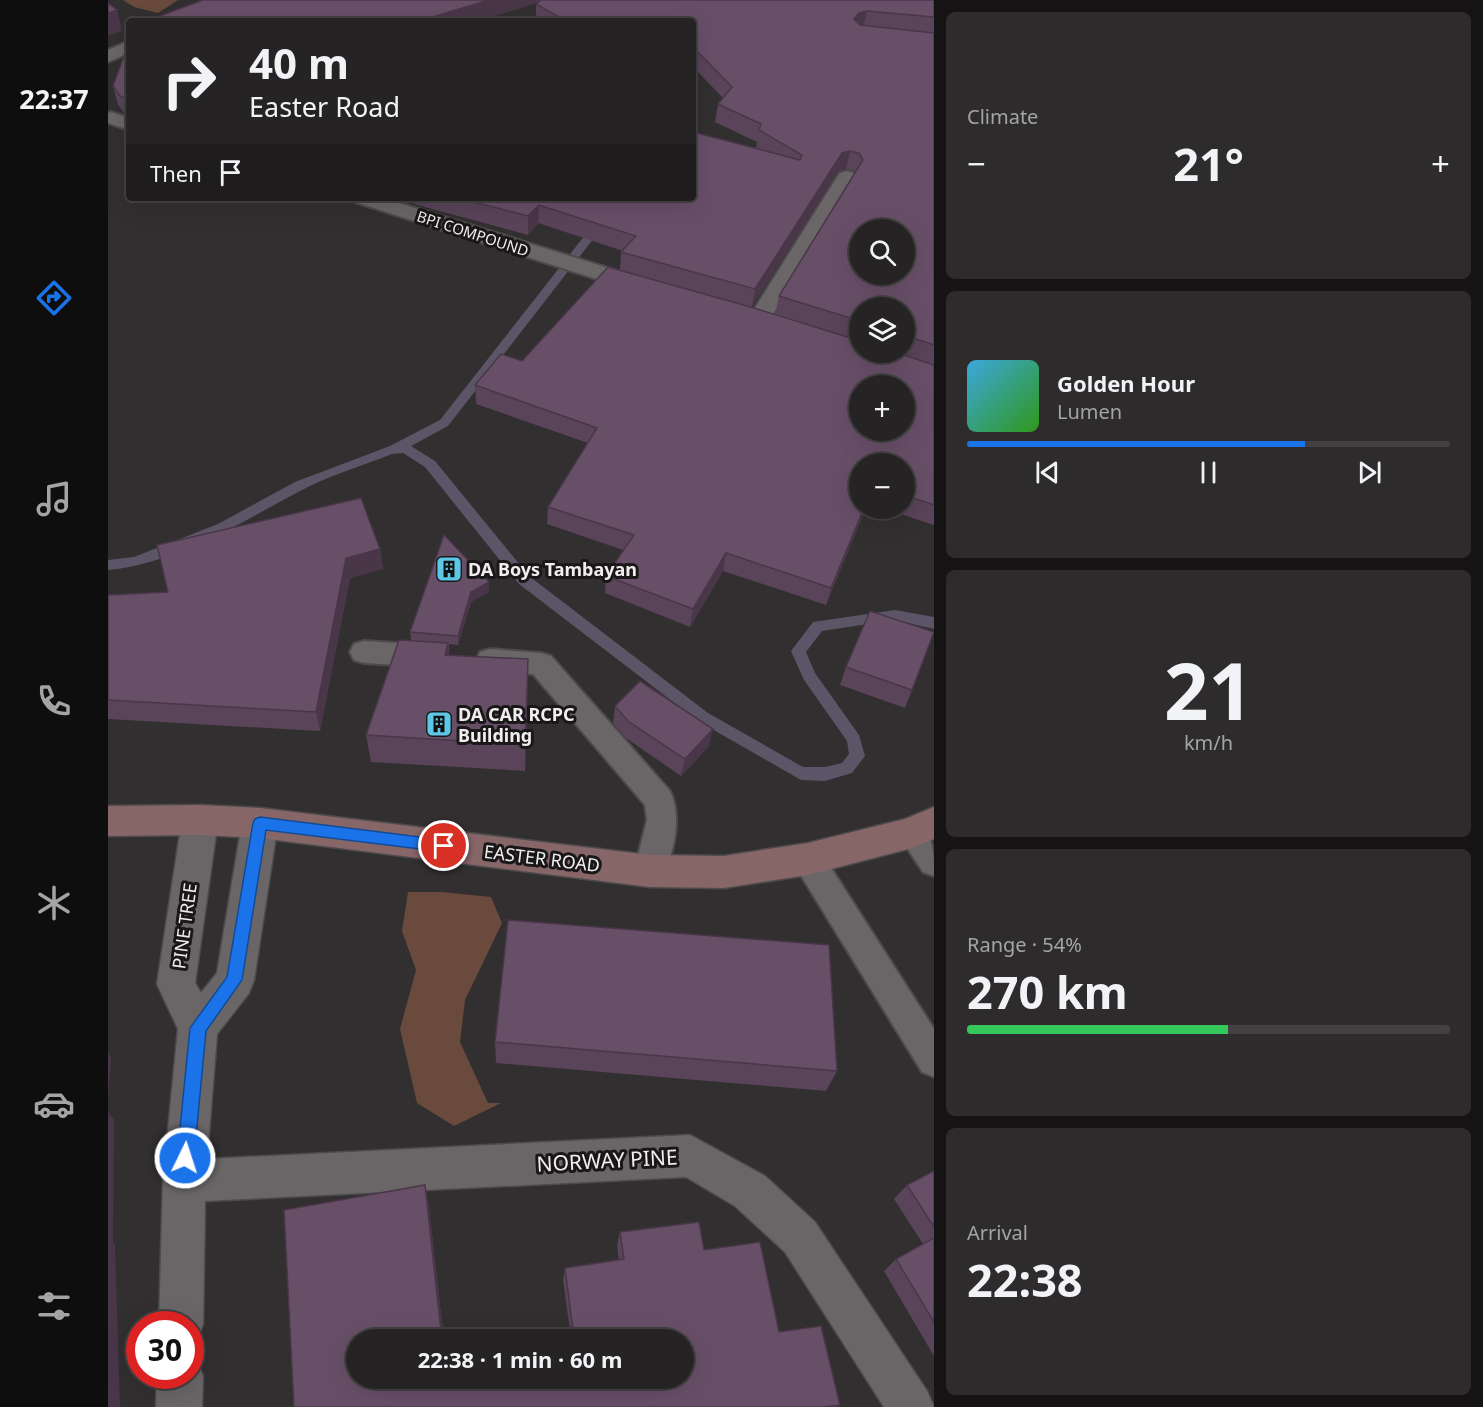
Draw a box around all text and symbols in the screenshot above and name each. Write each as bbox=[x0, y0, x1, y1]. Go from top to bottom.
text: 40 m bbox=[249, 34, 349, 91]
icon: right bbox=[150, 42, 228, 120]
text: 22:37 bbox=[19, 80, 89, 117]
text: Easter Road bbox=[249, 88, 400, 125]
text: Climate bbox=[967, 103, 1038, 130]
text: 21° bbox=[1173, 133, 1244, 194]
text: − bbox=[967, 141, 986, 186]
text: + bbox=[1431, 141, 1450, 186]
icon: arrive bbox=[214, 156, 247, 189]
text: Then bbox=[150, 158, 202, 188]
street label: BPI COMPOUND bbox=[415, 206, 531, 261]
map controls bbox=[849, 219, 915, 519]
button: search bbox=[849, 219, 915, 285]
icon: directions bbox=[33, 277, 75, 319]
button: layers bbox=[849, 297, 915, 363]
text: Golden Hour bbox=[1057, 368, 1195, 398]
button: + bbox=[849, 375, 915, 441]
text: Lumen bbox=[1057, 398, 1122, 425]
button: − bbox=[849, 453, 915, 519]
icon: previous bbox=[1031, 456, 1064, 489]
icon: pause bbox=[1192, 456, 1225, 489]
icon: next bbox=[1353, 456, 1386, 489]
icon: music bbox=[33, 478, 75, 520]
building icon: DA Boys Tambayan bbox=[434, 554, 464, 584]
place label: DA Boys Tambayan bbox=[468, 557, 637, 581]
text: 21 bbox=[1164, 637, 1253, 743]
icon: phone bbox=[33, 680, 75, 722]
place label: DA CAR RCPC Building bbox=[458, 702, 575, 747]
building icon: DA CAR RCPC Building bbox=[424, 709, 454, 739]
text: km/h bbox=[1184, 729, 1233, 756]
pin bbox=[418, 820, 469, 871]
icon: arrive bbox=[427, 829, 460, 862]
street label: EASTER ROAD bbox=[483, 839, 601, 877]
street label: PINE TREE bbox=[166, 881, 202, 971]
icon: climate bbox=[33, 882, 75, 924]
text: Range · 54% bbox=[967, 931, 1082, 958]
text: 270 km bbox=[967, 961, 1128, 1022]
icon: car bbox=[33, 1083, 75, 1125]
position arrow bbox=[153, 1126, 217, 1190]
street label: NORWAY PINE bbox=[536, 1142, 678, 1178]
text: Arrival bbox=[967, 1219, 1028, 1246]
text: 22:38 bbox=[967, 1249, 1083, 1310]
icon: filters bbox=[33, 1285, 75, 1327]
speed limit sign: 30 bbox=[126, 1311, 204, 1389]
text: 22:38 · 1 min · 60 m bbox=[418, 1344, 622, 1374]

